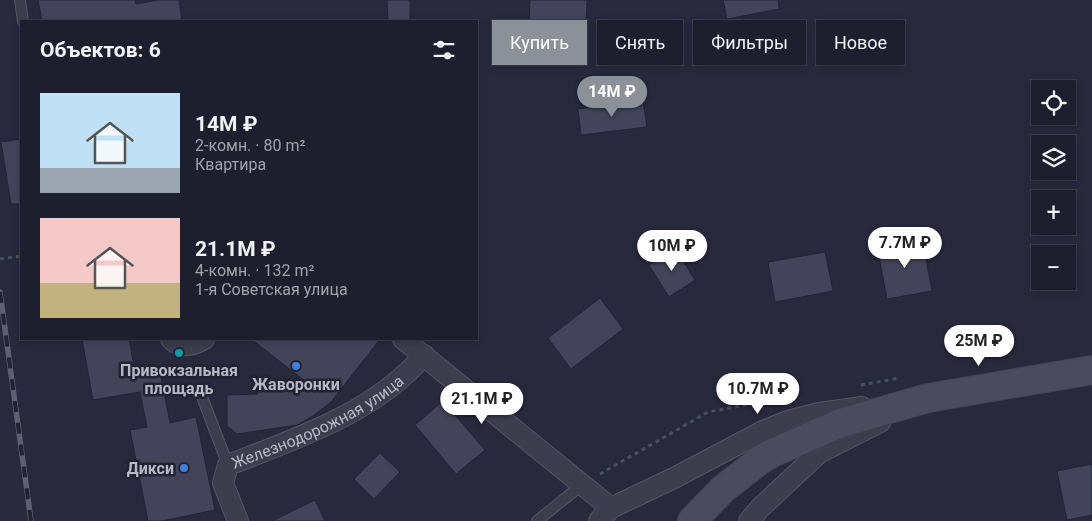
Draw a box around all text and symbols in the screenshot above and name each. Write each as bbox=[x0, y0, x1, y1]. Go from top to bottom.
chip: Купить bbox=[492, 20, 587, 65]
chip: Снять bbox=[597, 20, 683, 65]
chip: Фильтры bbox=[693, 20, 806, 65]
chip: Новое bbox=[816, 20, 905, 65]
icon: filters bbox=[430, 36, 458, 64]
text: Объектов: 6 bbox=[40, 38, 161, 62]
pin: 14M ₽ bbox=[577, 76, 647, 118]
map controls bbox=[1031, 80, 1076, 290]
button: locate bbox=[1031, 80, 1076, 125]
text: 14M ₽ bbox=[588, 82, 636, 101]
text: 14M ₽ bbox=[195, 112, 258, 136]
icon: home bbox=[80, 113, 140, 173]
button: layers bbox=[1031, 135, 1076, 180]
text: 2-комн. · 80 m² bbox=[195, 136, 305, 155]
text: Квартира bbox=[195, 155, 266, 174]
button: + bbox=[1031, 190, 1076, 235]
pin: 7.7M ₽ bbox=[864, 226, 946, 269]
pin: 10M ₽ bbox=[637, 230, 707, 272]
text: 7.7M ₽ bbox=[879, 233, 931, 252]
text: 10M ₽ bbox=[648, 236, 696, 255]
text: 21.1M ₽ bbox=[195, 237, 276, 261]
icon: home bbox=[80, 238, 140, 298]
button: − bbox=[1031, 245, 1076, 290]
text: 4-комн. · 132 m² bbox=[195, 261, 314, 280]
text: 1-я Советская улица bbox=[195, 280, 348, 299]
pin: 25M ₽ bbox=[944, 324, 1014, 367]
text: 25M ₽ bbox=[955, 331, 1003, 350]
marker: Привокзальная площадь bbox=[173, 347, 185, 359]
marker: Жаворонки bbox=[290, 360, 302, 372]
place label: Привокзальная площадь bbox=[120, 361, 238, 398]
street label: Железнодорожная улица bbox=[229, 371, 407, 472]
pin: 10.7M ₽ bbox=[712, 372, 804, 415]
place label: Жаворонки bbox=[252, 375, 340, 394]
text: 10.7M ₽ bbox=[727, 379, 789, 398]
pin: 21.1M ₽ bbox=[436, 382, 528, 425]
text: 21.1M ₽ bbox=[451, 389, 513, 408]
place label: Дикси bbox=[127, 459, 174, 478]
marker: Дикси bbox=[178, 462, 190, 474]

